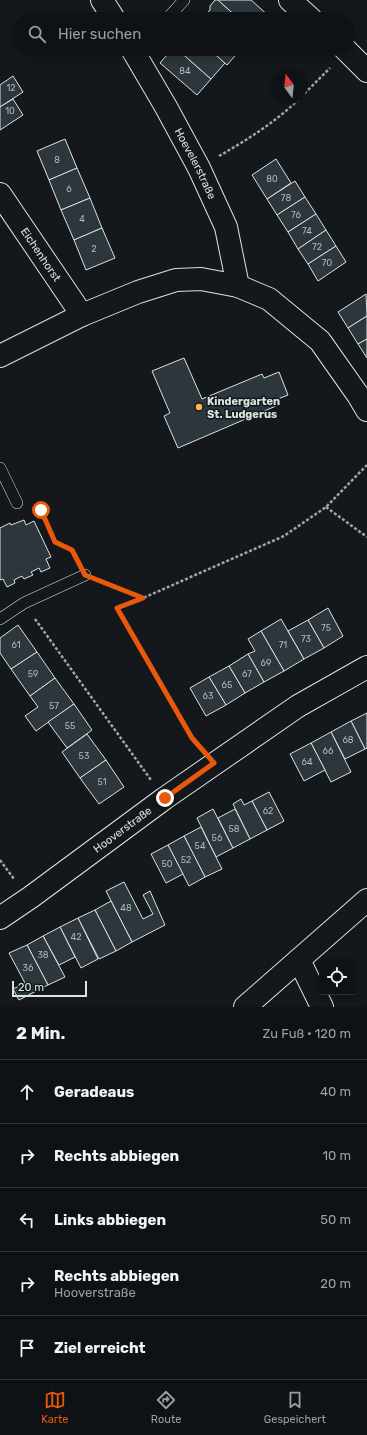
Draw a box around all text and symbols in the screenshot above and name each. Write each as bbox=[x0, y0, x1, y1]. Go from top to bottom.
search box bbox=[12, 12, 355, 56]
icon: search bbox=[26, 23, 48, 45]
text: Hier suchen bbox=[58, 25, 141, 43]
house number: 84 bbox=[179, 66, 191, 76]
north arrow bbox=[271, 68, 307, 104]
house number: 12 bbox=[6, 83, 16, 93]
house number: 10 bbox=[5, 106, 15, 116]
street label: Hoevelerstraße bbox=[172, 126, 219, 201]
house number: 8 bbox=[54, 155, 60, 165]
house number: 80 bbox=[266, 174, 278, 184]
house number: 6 bbox=[66, 184, 72, 194]
house number: 78 bbox=[281, 193, 291, 203]
house number: 76 bbox=[291, 210, 301, 220]
house number: 4 bbox=[79, 214, 85, 224]
street label: Eichenhorst bbox=[18, 225, 64, 284]
house number: 74 bbox=[302, 226, 312, 236]
house number: 72 bbox=[312, 242, 322, 252]
house number: 2 bbox=[91, 244, 97, 254]
house number: 70 bbox=[322, 258, 332, 268]
place label: Kindergarten St. Ludgerus bbox=[207, 395, 280, 421]
marker: Kindergarten St. Ludgerus bbox=[194, 402, 204, 412]
route start bbox=[32, 501, 50, 519]
house number: 75 bbox=[321, 623, 331, 633]
house number: 73 bbox=[301, 634, 311, 644]
house number: 61 bbox=[11, 640, 21, 650]
house number: 71 bbox=[279, 640, 287, 650]
house number: 69 bbox=[261, 658, 271, 668]
house number: 59 bbox=[28, 669, 38, 679]
house number: 67 bbox=[242, 669, 252, 679]
house number: 65 bbox=[222, 680, 232, 690]
house number: 63 bbox=[203, 691, 213, 701]
house number: 57 bbox=[49, 701, 59, 711]
house number: 55 bbox=[65, 721, 75, 731]
house number: 68 bbox=[342, 735, 354, 745]
house number: 66 bbox=[323, 746, 334, 756]
house number: 53 bbox=[79, 751, 89, 761]
house number: 64 bbox=[301, 757, 313, 767]
house number: 51 bbox=[97, 777, 107, 787]
route end bbox=[156, 789, 174, 807]
street label: Hooverstraße bbox=[91, 804, 154, 855]
house number: 62 bbox=[263, 806, 273, 816]
house number: 58 bbox=[228, 824, 240, 834]
house number: 56 bbox=[212, 833, 223, 843]
house number: 54 bbox=[195, 841, 206, 851]
house number: 52 bbox=[181, 855, 191, 865]
house number: 50 bbox=[161, 859, 173, 869]
house number: 48 bbox=[120, 903, 132, 913]
house number: 42 bbox=[71, 932, 81, 942]
house number: 38 bbox=[37, 950, 49, 960]
map controls bbox=[319, 959, 355, 995]
button: locate bbox=[319, 959, 355, 995]
house number: 36 bbox=[23, 963, 34, 973]
scale bar bbox=[12, 979, 87, 998]
text: 20 m bbox=[18, 981, 44, 994]
text: 2 Min. bbox=[16, 1023, 65, 1043]
text: Zu Fuß · 120 m bbox=[263, 1026, 351, 1041]
icon: ahead bbox=[16, 1081, 38, 1103]
text: Geradeaus bbox=[54, 1083, 134, 1101]
text: 40 m bbox=[320, 1084, 351, 1099]
icon: right bbox=[16, 1145, 38, 1167]
text: Rechts abbiegen bbox=[54, 1147, 179, 1165]
text: 10 m bbox=[322, 1148, 351, 1163]
icon: left bbox=[16, 1209, 38, 1231]
text: Links abbiegen bbox=[54, 1211, 166, 1229]
text: 50 m bbox=[320, 1212, 351, 1227]
text: Rechts abbiegen bbox=[54, 1267, 179, 1285]
icon: right bbox=[16, 1273, 38, 1295]
text: 20 m bbox=[320, 1276, 351, 1291]
text: Hooverstraße bbox=[54, 1285, 136, 1300]
icon: arrive bbox=[16, 1337, 38, 1359]
text: Ziel erreicht bbox=[54, 1339, 146, 1357]
tab: Karte bbox=[41, 1389, 68, 1426]
tab: Route bbox=[151, 1389, 181, 1426]
tab: Gespeichert bbox=[264, 1389, 326, 1426]

